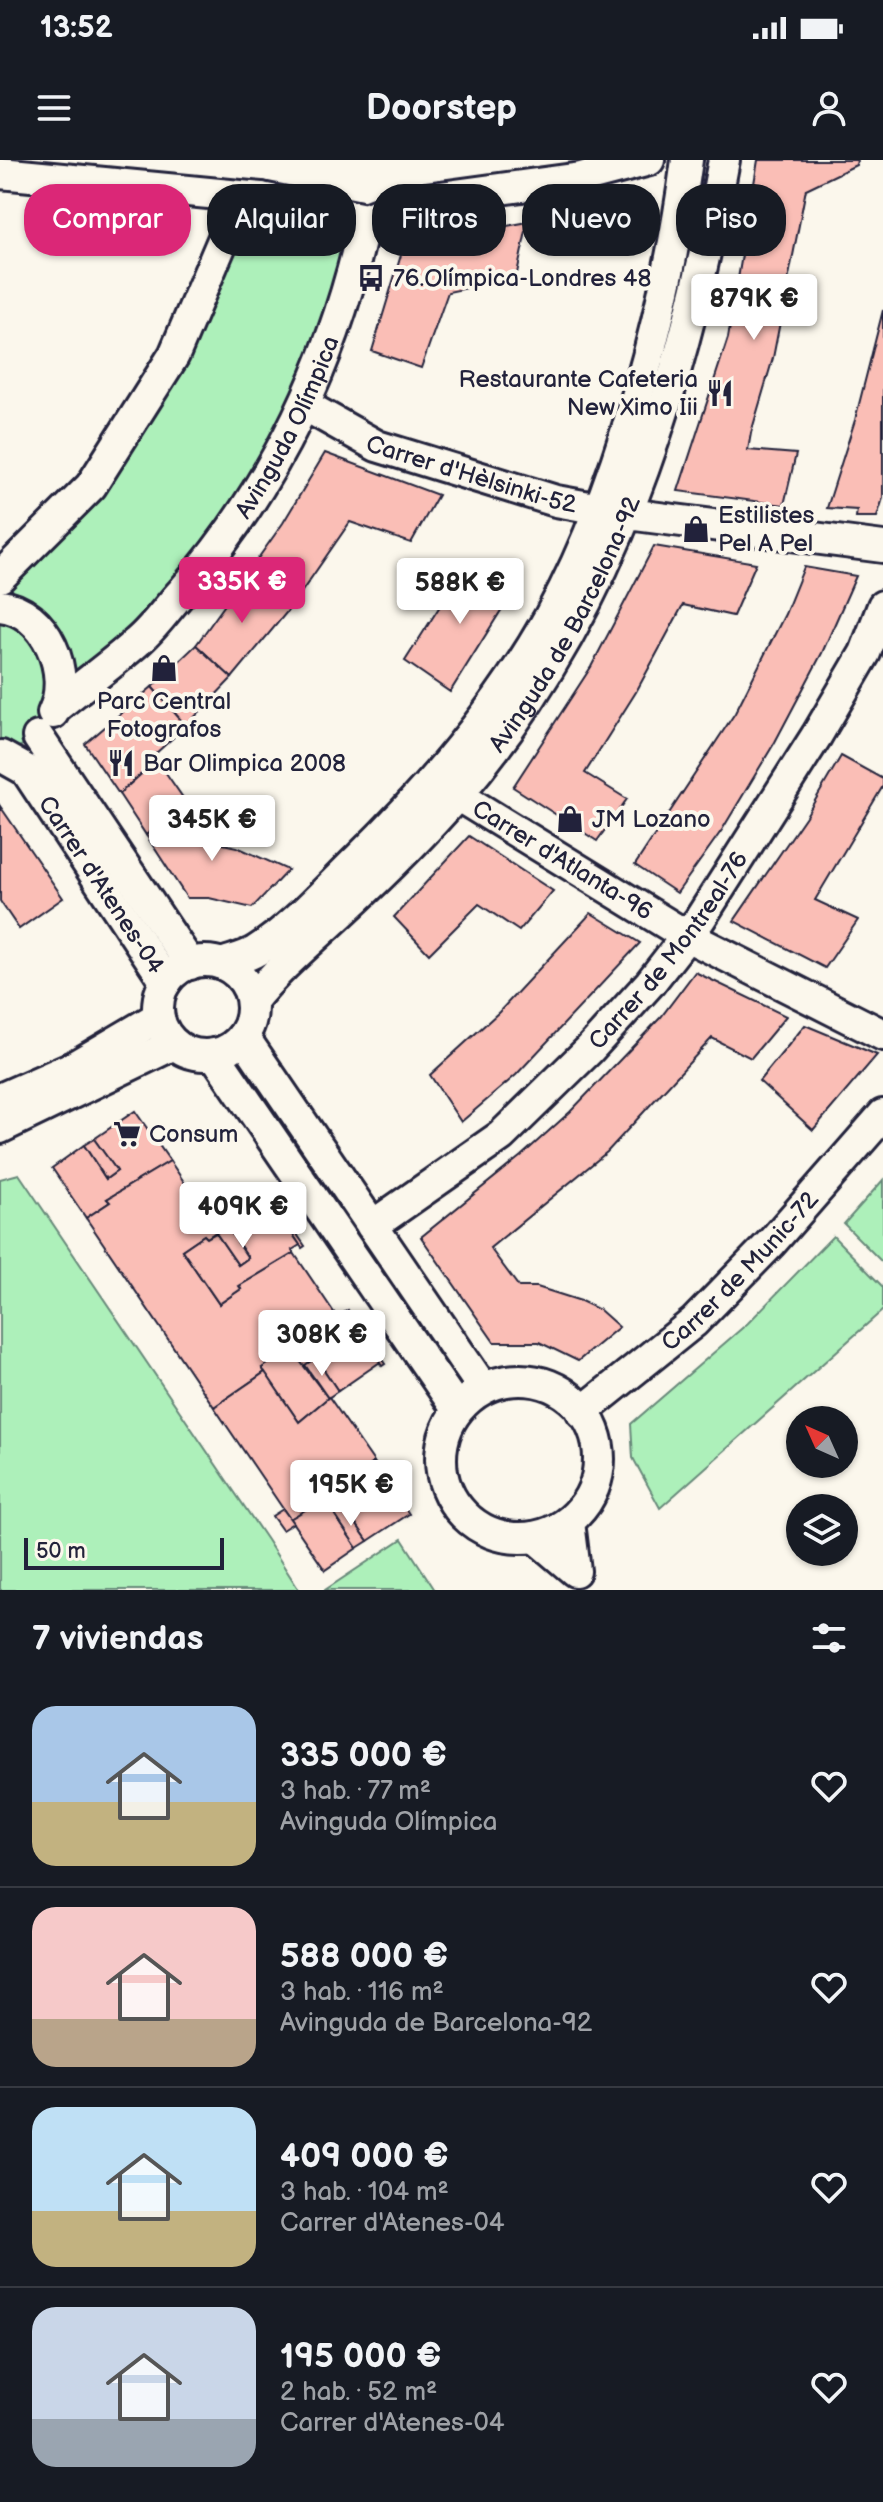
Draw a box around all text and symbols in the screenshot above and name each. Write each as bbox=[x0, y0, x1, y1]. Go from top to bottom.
text: 13:52 bbox=[40, 10, 113, 46]
icon: menu bbox=[32, 86, 76, 130]
icon: person bbox=[807, 86, 851, 130]
text: Doorstep bbox=[366, 87, 517, 130]
chip: Comprar bbox=[24, 184, 191, 256]
chip: Alquilar bbox=[207, 184, 356, 256]
chip: Filtros bbox=[372, 184, 506, 256]
chip: Nuevo bbox=[522, 184, 660, 256]
chip: Piso bbox=[676, 184, 786, 256]
bus stop icon: 76.Olímpica-Londres 48 bbox=[356, 263, 386, 293]
place label: 76.Olímpica-Londres 48 bbox=[393, 264, 651, 293]
pin: 879K € bbox=[689, 274, 819, 342]
text: 879K € bbox=[709, 284, 799, 315]
street label: Avinguda Olímpica bbox=[229, 332, 345, 524]
place label: Restaurante Cafeteria New Ximo Iii bbox=[458, 365, 698, 422]
restaurant icon: Restaurante Cafeteria New Ximo Iii bbox=[705, 378, 735, 408]
street label: Carrer d'Hèlsinki-52 bbox=[360, 428, 579, 519]
street label: Avinguda de Barcelona-92 bbox=[483, 492, 646, 758]
place label: Estilistes Pel A Pel bbox=[718, 501, 814, 558]
shop icon: Estilistes Pel A Pel bbox=[681, 514, 711, 544]
pin: 335K € bbox=[177, 557, 307, 625]
pin: 588K € bbox=[395, 558, 525, 626]
text: 335K € bbox=[197, 567, 287, 598]
text: 588K € bbox=[415, 568, 505, 599]
shop icon: Parc Central Fotografos bbox=[149, 653, 179, 683]
place label: Parc Central Fotografos bbox=[97, 687, 231, 744]
restaurant icon: Bar Olimpica 2008 bbox=[106, 748, 136, 778]
place label: Bar Olimpica 2008 bbox=[143, 749, 346, 778]
street label: Carrer d'Atenes-04 bbox=[32, 790, 171, 979]
street label: Carrer d'Atlanta-96 bbox=[467, 793, 658, 926]
pin: 345K € bbox=[147, 795, 277, 863]
shop icon: JM Lozano bbox=[555, 804, 585, 834]
text: 345K € bbox=[167, 805, 257, 836]
place label: JM Lozano bbox=[592, 805, 711, 834]
street label: Carrer de Montreal-76 bbox=[582, 846, 754, 1055]
supermarket icon: Consum bbox=[112, 1119, 142, 1149]
place label: Consum bbox=[149, 1120, 238, 1149]
pin: 409K € bbox=[178, 1182, 308, 1250]
street label: Carrer de Munic-72 bbox=[655, 1185, 824, 1357]
text: 409K € bbox=[197, 1192, 289, 1223]
pin: 308K € bbox=[257, 1310, 387, 1378]
text: 308K € bbox=[276, 1320, 368, 1351]
north arrow bbox=[786, 1406, 858, 1478]
map controls bbox=[786, 1406, 858, 1566]
pin: 195K € bbox=[286, 1460, 416, 1528]
text: 195K € bbox=[308, 1470, 394, 1501]
button: layers bbox=[786, 1494, 858, 1566]
scale bar bbox=[24, 1534, 224, 1570]
text: 50 m bbox=[36, 1538, 86, 1565]
icon: filters bbox=[807, 1616, 851, 1660]
text: 7 viviendas bbox=[32, 1618, 204, 1659]
text: 335 000 € bbox=[280, 1735, 447, 1776]
icon: home bbox=[96, 1738, 192, 1834]
icon: heart bbox=[807, 1764, 851, 1808]
text: 3 hab. · 77 m² bbox=[280, 1776, 431, 1807]
text: Avinguda Olímpica bbox=[280, 1807, 498, 1838]
text: 588 000 € bbox=[280, 1936, 448, 1977]
icon: home bbox=[96, 1939, 192, 2035]
icon: heart bbox=[807, 1965, 851, 2009]
text: 3 hab. · 116 m² bbox=[280, 1977, 444, 2008]
text: Avinguda de Barcelona-92 bbox=[280, 2008, 592, 2039]
text: 409 000 € bbox=[280, 2136, 449, 2177]
icon: home bbox=[96, 2139, 192, 2235]
icon: heart bbox=[807, 2165, 851, 2209]
text: 3 hab. · 104 m² bbox=[280, 2177, 449, 2208]
text: Carrer d'Atenes-04 bbox=[280, 2208, 505, 2239]
text: 195 000 € bbox=[280, 2336, 441, 2377]
icon: home bbox=[96, 2339, 192, 2435]
icon: heart bbox=[807, 2365, 851, 2409]
text: 2 hab. · 52 m² bbox=[280, 2377, 437, 2408]
text: Carrer d'Atenes-04 bbox=[280, 2408, 505, 2439]

